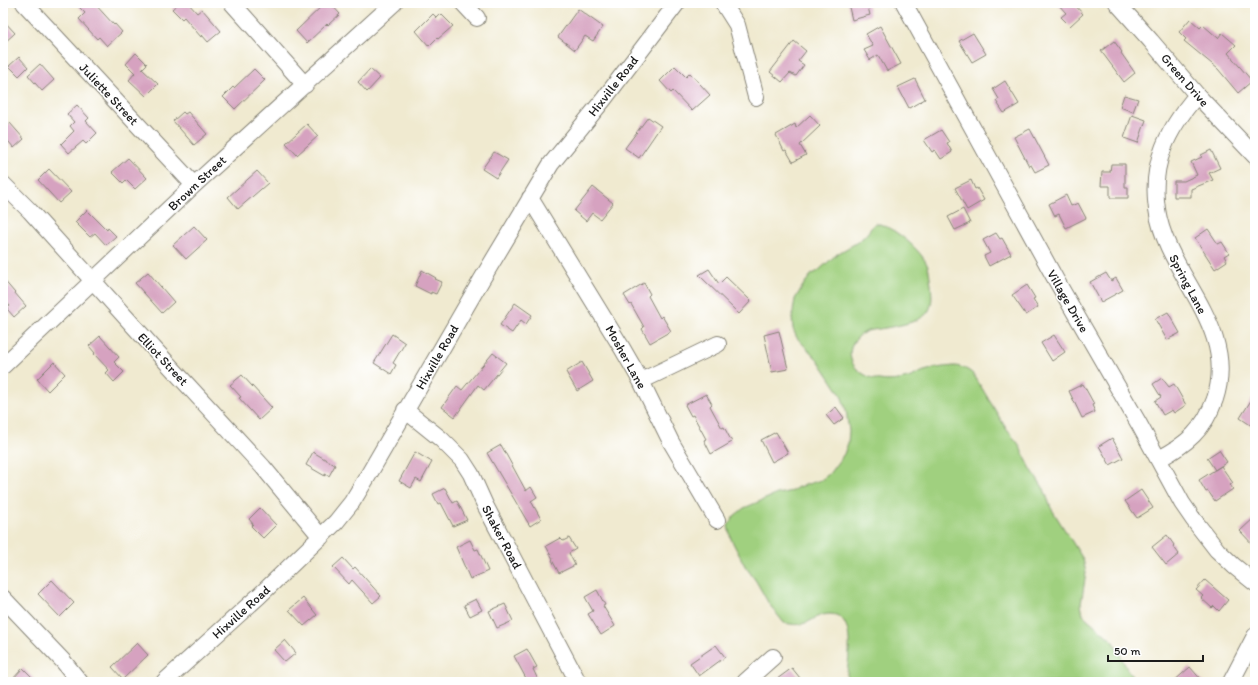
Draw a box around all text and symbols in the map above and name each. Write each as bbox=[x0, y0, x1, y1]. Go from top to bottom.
street label: Green Drive bbox=[1158, 50, 1212, 110]
street label: Hixville Road bbox=[585, 53, 641, 119]
street label: Juliette Street bbox=[76, 60, 142, 128]
street label: Brown Street bbox=[165, 152, 229, 214]
street label: Spring Lane bbox=[1166, 252, 1210, 316]
street label: Village Drive bbox=[1044, 267, 1092, 335]
street label: Hixville Road bbox=[412, 322, 462, 392]
street label: Mosher Lane bbox=[602, 323, 650, 391]
street label: Elliot Street bbox=[135, 329, 191, 389]
street label: Shaker Road bbox=[479, 502, 525, 572]
street label: Hixville Road bbox=[209, 582, 273, 642]
scale bar bbox=[1108, 637, 1203, 663]
text: 50 m bbox=[1114, 644, 1140, 658]

